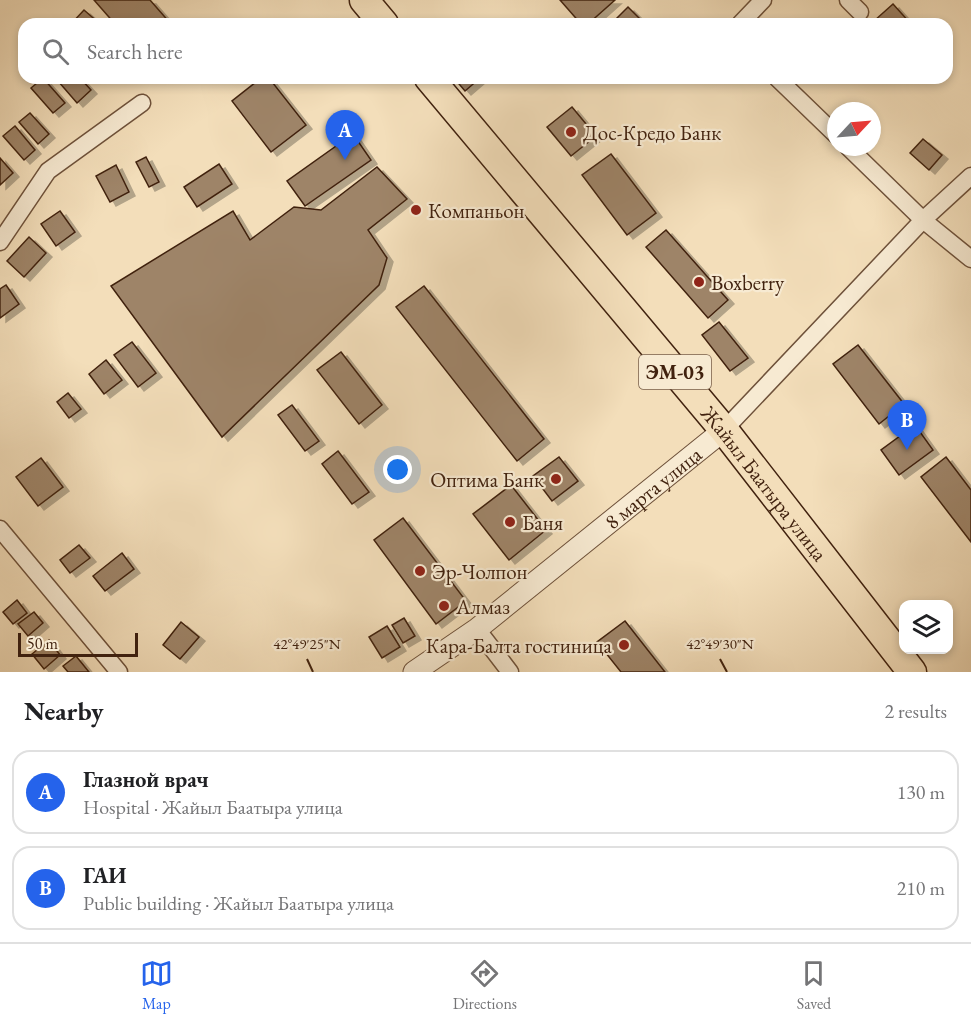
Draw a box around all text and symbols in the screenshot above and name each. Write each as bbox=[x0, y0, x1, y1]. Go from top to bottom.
search box bbox=[18, 18, 953, 84]
icon: search bbox=[39, 35, 72, 68]
text: Search here bbox=[87, 37, 182, 66]
north arrow bbox=[827, 102, 881, 156]
pin: A bbox=[326, 110, 364, 160]
place label: Дос-Кредо Банк bbox=[583, 119, 721, 146]
marker: Дос-Кредо Банк bbox=[564, 125, 578, 139]
place label: Компаньон bbox=[428, 197, 525, 224]
marker: Компаньон bbox=[409, 203, 423, 217]
place label: Boxberry bbox=[711, 269, 785, 296]
marker: Boxberry bbox=[692, 275, 706, 289]
road number: ЭМ-03 bbox=[639, 355, 711, 389]
street label: Жайыл Баатыра улица bbox=[695, 399, 834, 566]
pin: B bbox=[888, 400, 926, 450]
street label: 8 марта улица bbox=[599, 440, 707, 535]
your location bbox=[383, 455, 412, 484]
place label: Оптима Банк bbox=[430, 466, 544, 493]
marker: Оптима Банк bbox=[549, 472, 563, 486]
place label: Баня bbox=[522, 509, 563, 536]
marker: Баня bbox=[503, 515, 517, 529]
place label: Эр-Чолпон bbox=[432, 558, 528, 585]
marker: Эр-Чолпон bbox=[413, 564, 427, 578]
place label: Алмаз bbox=[455, 593, 510, 620]
marker: Алмаз bbox=[437, 599, 451, 613]
map controls bbox=[899, 600, 953, 654]
button: layers bbox=[899, 600, 953, 654]
scale bar bbox=[18, 630, 138, 658]
place label: Кара-Балта гостиница bbox=[426, 632, 613, 659]
text: 50 m bbox=[27, 633, 58, 654]
text: 42°49'25"N bbox=[273, 634, 341, 653]
text: 42°49'30"N bbox=[686, 634, 754, 653]
marker: Кара-Балта гостиница bbox=[617, 638, 631, 652]
text: Nearby bbox=[24, 694, 104, 728]
text: 2 results bbox=[884, 698, 947, 724]
text: Глазной врач bbox=[83, 765, 209, 794]
text: A bbox=[38, 779, 53, 805]
text: 130 m bbox=[897, 779, 945, 805]
text: Hospital · Жайыл Баатыра улица bbox=[83, 794, 343, 820]
text: ГАИ bbox=[83, 861, 127, 890]
text: B bbox=[39, 875, 52, 901]
text: 210 m bbox=[897, 875, 945, 901]
text: Public building · Жайыл Баатыра улица bbox=[83, 890, 394, 916]
tab: Map bbox=[140, 957, 173, 1014]
tab: Directions bbox=[453, 957, 517, 1014]
tab: Saved bbox=[797, 957, 831, 1014]

